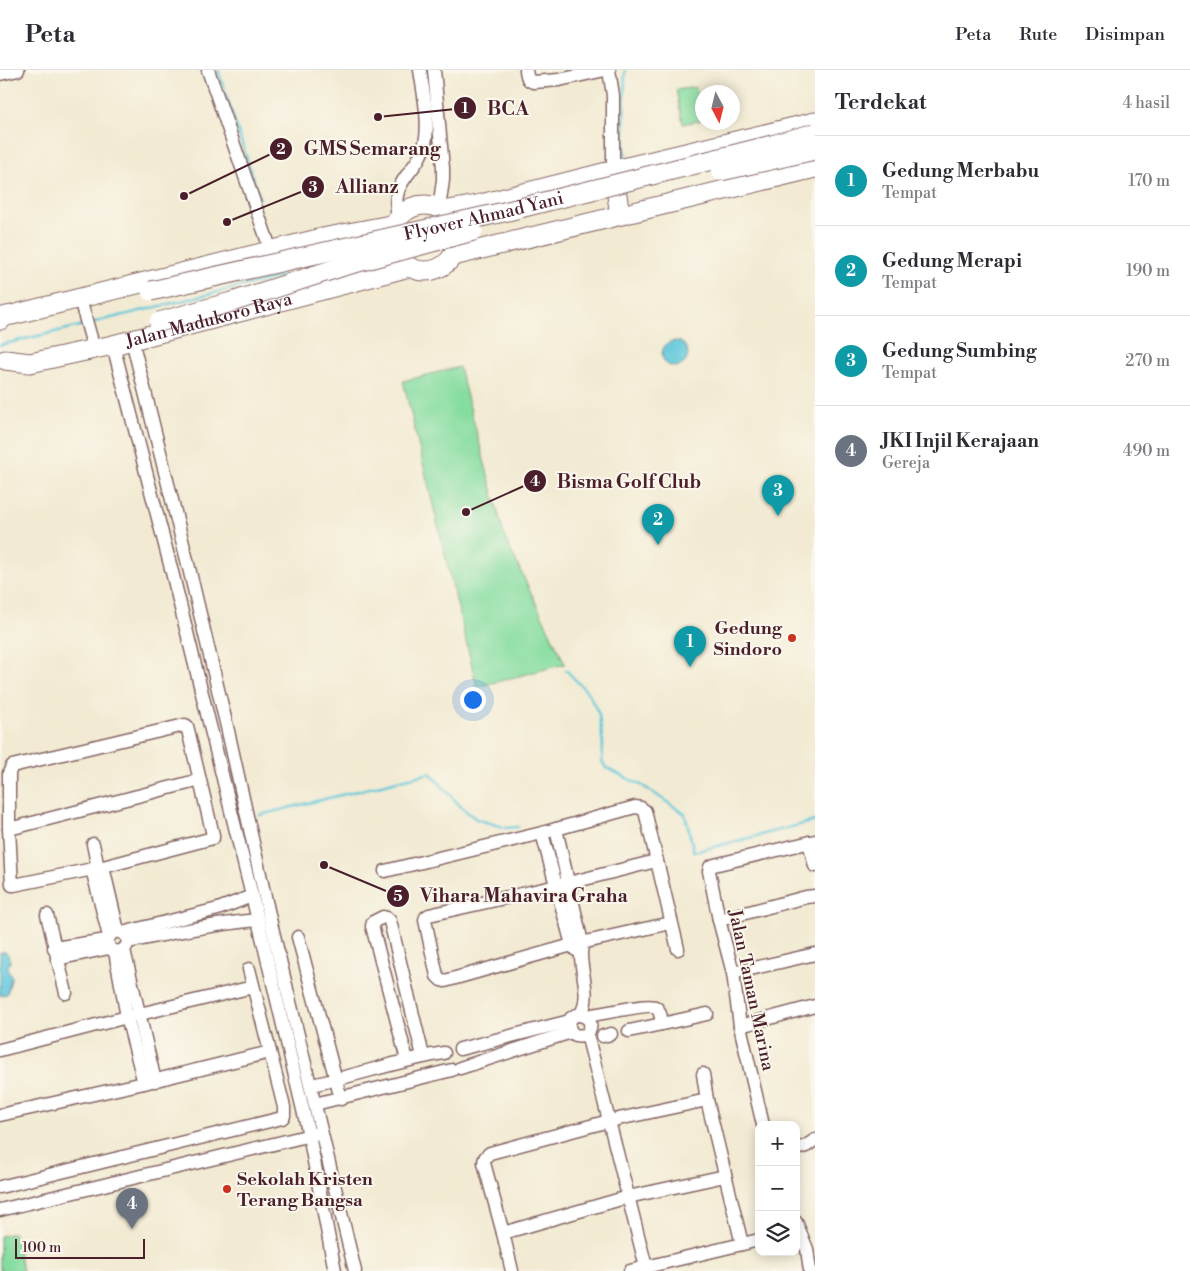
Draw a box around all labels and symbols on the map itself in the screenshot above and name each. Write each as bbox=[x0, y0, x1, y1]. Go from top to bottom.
north arrow bbox=[695, 85, 740, 130]
callout: BCA bbox=[452, 91, 539, 125]
text: BCA bbox=[487, 97, 529, 121]
text: 1 bbox=[461, 99, 469, 118]
callout: GMS Semarang bbox=[269, 132, 451, 166]
text: GMS Semarang bbox=[303, 137, 442, 161]
text: 2 bbox=[276, 140, 286, 159]
callout: Allianz bbox=[300, 170, 408, 204]
text: Allianz bbox=[334, 175, 399, 199]
text: 3 bbox=[308, 178, 318, 197]
street label: Flyover Ahmad Yani bbox=[402, 187, 566, 246]
street label: Jalan Madukoro Raya bbox=[122, 287, 296, 354]
callout: Bisma Golf Club bbox=[522, 464, 712, 498]
text: Bisma Golf Club bbox=[557, 470, 701, 494]
text: 4 bbox=[530, 472, 540, 491]
pin: 3 bbox=[762, 475, 794, 516]
pin: 2 bbox=[642, 504, 674, 545]
place label: Gedung Sindoro bbox=[713, 617, 783, 661]
pin: 1 bbox=[674, 626, 706, 667]
marker: Gedung Sindoro bbox=[786, 632, 798, 644]
your location bbox=[460, 687, 486, 713]
callout: Vihara Mahavira Graha bbox=[385, 879, 638, 913]
text: Vihara Mahavira Graha bbox=[419, 884, 629, 908]
text: 5 bbox=[393, 887, 403, 906]
street label: Jalan Taman Marina bbox=[723, 906, 780, 1074]
place label: Sekolah Kristen Terang Bangsa bbox=[237, 1168, 373, 1212]
marker: Sekolah Kristen Terang Bangsa bbox=[221, 1183, 233, 1195]
pin: 4 bbox=[116, 1188, 148, 1229]
scale bar bbox=[15, 1236, 145, 1259]

